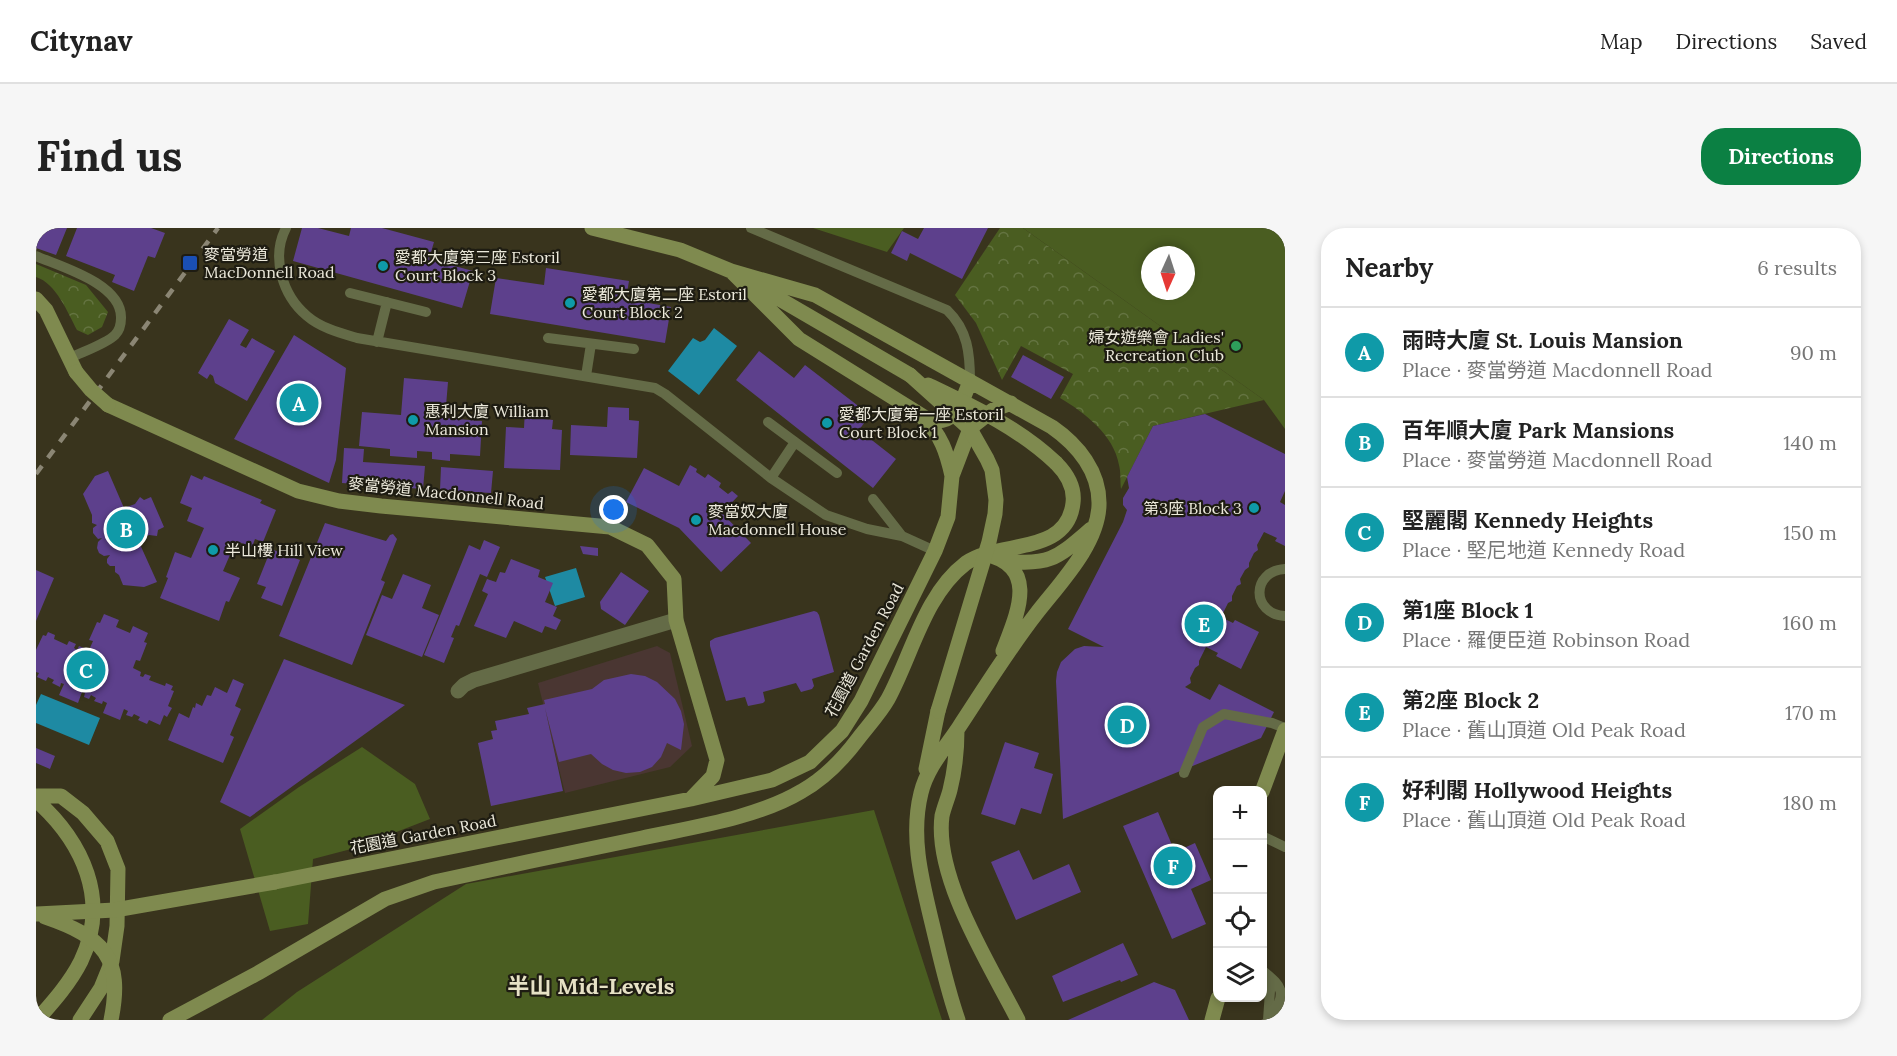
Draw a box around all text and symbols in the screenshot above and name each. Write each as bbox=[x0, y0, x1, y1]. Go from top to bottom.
text: Citynav bbox=[30, 23, 133, 59]
text: Map bbox=[1600, 28, 1643, 55]
text: Directions bbox=[1676, 28, 1777, 55]
text: Saved bbox=[1810, 28, 1867, 55]
button: Directions bbox=[1701, 128, 1861, 185]
text: Find us bbox=[36, 129, 182, 183]
place label: 麥當勞道 MacDonnell Road bbox=[204, 244, 335, 282]
north arrow bbox=[1141, 246, 1195, 300]
place label: 愛都大廈第三座 Estoril Court Block 3 bbox=[395, 247, 560, 285]
text: Nearby bbox=[1345, 251, 1433, 284]
marker: 麥當勞道 MacDonnell Road bbox=[181, 254, 199, 272]
text: 6 results bbox=[1757, 255, 1837, 280]
marker: 愛都大廈第三座 Estoril Court Block 3 bbox=[376, 259, 390, 273]
place label: 愛都大廈第二座 Estoril Court Block 2 bbox=[582, 284, 747, 322]
marker: 愛都大廈第二座 Estoril Court Block 2 bbox=[563, 296, 577, 310]
text: 雨時大廈 St. Louis Mansion bbox=[1402, 326, 1683, 354]
place label: 婦女遊樂會 Ladies' Recreation Club bbox=[1088, 327, 1224, 365]
marker: 婦女遊樂會 Ladies' Recreation Club bbox=[1229, 339, 1243, 353]
text: A bbox=[1358, 340, 1371, 365]
text: 90 m bbox=[1790, 340, 1837, 365]
text: Place · 麥當勞道 Macdonnell Road bbox=[1402, 357, 1712, 382]
pin: A bbox=[280, 380, 318, 426]
place label: 惠利大廈 William Mansion bbox=[425, 401, 549, 439]
place label: 愛都大廈第一座 Estoril Court Block 1 bbox=[839, 404, 1004, 442]
marker: 惠利大廈 William Mansion bbox=[406, 413, 420, 427]
marker: 愛都大廈第一座 Estoril Court Block 1 bbox=[820, 416, 834, 430]
text: 百年順大廈 Park Mansions bbox=[1402, 416, 1674, 444]
text: B bbox=[1358, 430, 1371, 455]
text: 140 m bbox=[1783, 430, 1837, 455]
text: Place · 麥當勞道 Macdonnell Road bbox=[1402, 447, 1712, 472]
street label: 麥當勞道 Macdonnell Road bbox=[347, 473, 545, 513]
your location bbox=[599, 495, 628, 524]
place label: 第3座 Block 3 bbox=[1143, 498, 1242, 518]
place label: 麥當奴大廈 Macdonnell House bbox=[708, 501, 847, 539]
marker: 第3座 Block 3 bbox=[1247, 501, 1261, 515]
pin: B bbox=[106, 506, 146, 552]
text: 堅麗閣 Kennedy Heights bbox=[1402, 506, 1653, 534]
marker: 麥當奴大廈 Macdonnell House bbox=[689, 513, 703, 527]
text: C bbox=[1358, 520, 1371, 545]
text: 150 m bbox=[1783, 520, 1837, 545]
text: Place · 堅尼地道 Kennedy Road bbox=[1402, 537, 1685, 562]
place label: 半山樓 Hill View bbox=[225, 540, 343, 560]
marker: 半山樓 Hill View bbox=[206, 543, 220, 557]
street label: 花園道 Garden Road bbox=[820, 579, 908, 720]
text: 第1座 Block 1 bbox=[1402, 596, 1534, 624]
pin: E bbox=[1184, 602, 1224, 646]
text: D bbox=[1357, 610, 1372, 635]
text: 160 m bbox=[1783, 610, 1837, 635]
text: Place · 羅便臣道 Robinson Road bbox=[1402, 627, 1690, 652]
pin: C bbox=[67, 648, 106, 692]
text: 第2座 Block 2 bbox=[1402, 686, 1539, 714]
text: E bbox=[1358, 700, 1371, 725]
text: 170 m bbox=[1785, 700, 1837, 725]
pin: D bbox=[1108, 702, 1146, 748]
text: Place · 舊山頂道 Old Peak Road bbox=[1402, 717, 1686, 742]
text: 好利閣 Hollywood Heights bbox=[1402, 776, 1672, 804]
map controls bbox=[1213, 786, 1267, 1002]
button: + bbox=[1213, 786, 1267, 840]
text: F bbox=[1359, 790, 1370, 815]
text: 180 m bbox=[1783, 790, 1837, 815]
text: Place · 舊山頂道 Old Peak Road bbox=[1402, 807, 1686, 832]
street label: 花園道 Garden Road bbox=[348, 810, 498, 858]
button: − bbox=[1213, 840, 1267, 894]
pin: F bbox=[1154, 844, 1192, 888]
button: locate bbox=[1213, 894, 1267, 948]
button: layers bbox=[1213, 948, 1267, 1002]
district label: 半山 Mid-Levels bbox=[507, 972, 675, 1000]

